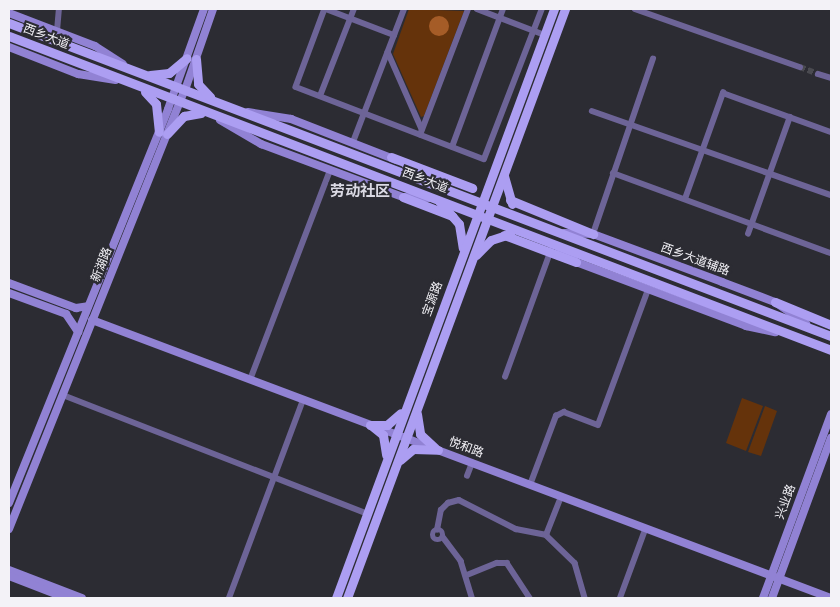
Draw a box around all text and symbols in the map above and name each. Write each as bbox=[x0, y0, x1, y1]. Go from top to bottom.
street label: 西乡大道 bbox=[21, 22, 71, 52]
street label: 西乡大道 bbox=[400, 166, 450, 196]
district label: 劳动社区 bbox=[330, 183, 390, 201]
street label: 西乡大道辅路 bbox=[659, 241, 731, 279]
street label: 新湖路 bbox=[89, 246, 115, 284]
street label: 宝源路 bbox=[420, 280, 446, 318]
street label: 悦和路 bbox=[447, 435, 485, 461]
street label: 兴业路 bbox=[773, 483, 799, 521]

